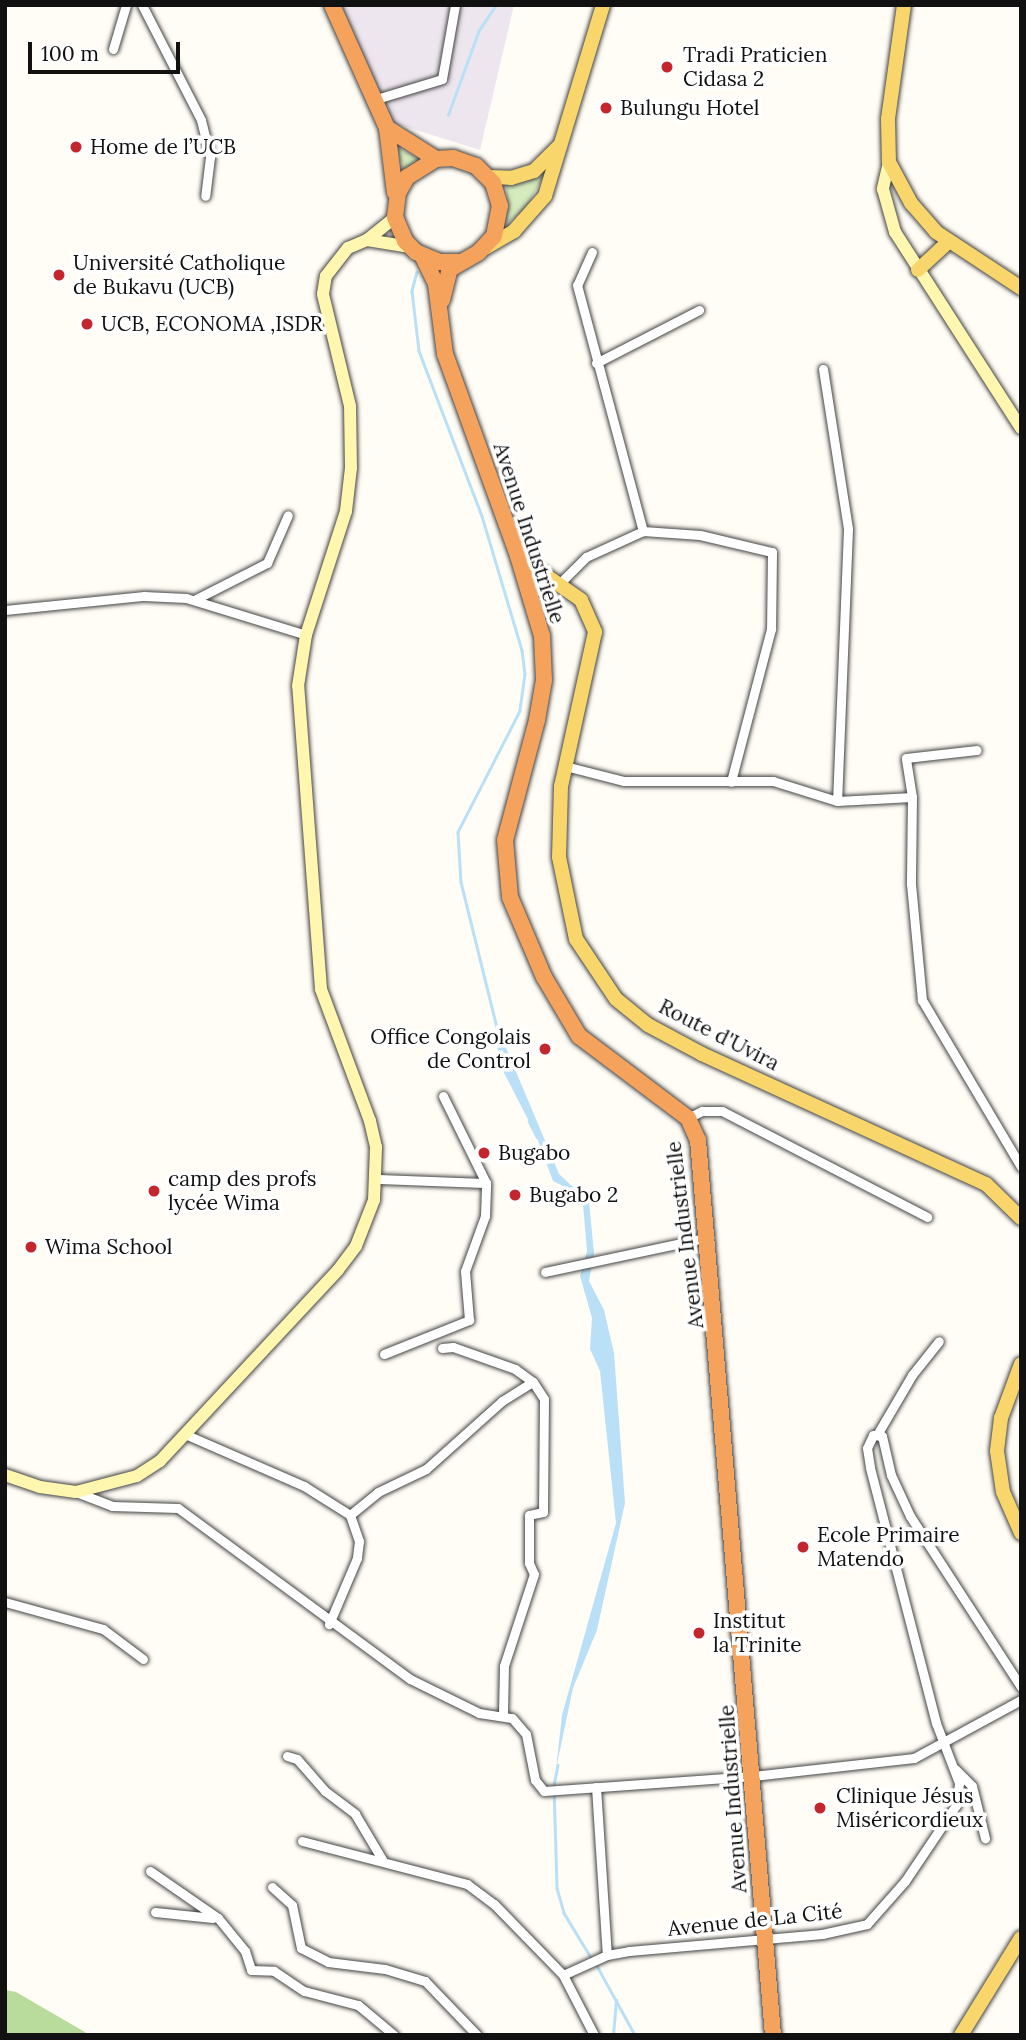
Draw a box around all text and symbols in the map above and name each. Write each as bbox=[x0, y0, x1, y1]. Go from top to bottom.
scale bar bbox=[32, 28, 184, 72]
text: 100 m bbox=[41, 40, 99, 67]
place label: Tradi Praticien Cidasa 2 bbox=[683, 42, 827, 92]
marker: Tradi Praticien Cidasa 2 bbox=[657, 57, 677, 77]
place label: Bulungu Hotel bbox=[620, 95, 760, 121]
marker: Bulungu Hotel bbox=[598, 100, 614, 116]
place label: Home de l’UCB bbox=[90, 134, 236, 160]
marker: Home de l’UCB bbox=[68, 139, 84, 155]
place label: Université Catholique de Bukavu (UCB) bbox=[73, 250, 285, 300]
marker: Université Catholique de Bukavu (UCB) bbox=[51, 267, 67, 283]
place label: UCB, ECONOMA ,ISDR bbox=[101, 311, 323, 337]
marker: UCB, ECONOMA ,ISDR bbox=[79, 316, 95, 332]
street label: Avenue Industrielle bbox=[488, 439, 570, 627]
street label: Route d'Uvira bbox=[655, 994, 783, 1076]
place label: Office Congolais de Control bbox=[370, 1024, 531, 1074]
marker: Office Congolais de Control bbox=[537, 1041, 553, 1057]
place label: Bugabo bbox=[498, 1140, 570, 1166]
street label: Avenue Industrielle bbox=[661, 1140, 709, 1330]
marker: Bugabo bbox=[476, 1145, 492, 1161]
place label: camp des profs lycée Wima bbox=[168, 1166, 316, 1216]
place label: Bugabo 2 bbox=[529, 1182, 618, 1208]
marker: camp des profs lycée Wima bbox=[146, 1183, 162, 1199]
marker: Bugabo 2 bbox=[507, 1187, 523, 1203]
place label: Wima School bbox=[45, 1234, 173, 1260]
marker: Wima School bbox=[23, 1239, 39, 1255]
place label: Ecole Primaire Matendo bbox=[817, 1522, 960, 1572]
marker: Ecole Primaire Matendo bbox=[795, 1539, 811, 1555]
place label: Institut la Trinite bbox=[713, 1608, 802, 1658]
marker: Institut la Trinite bbox=[691, 1625, 707, 1641]
street label: Avenue Industrielle bbox=[714, 1704, 752, 1894]
place label: Clinique Jésus Miséricordieux bbox=[836, 1783, 983, 1833]
marker: Clinique Jésus Miséricordieux bbox=[810, 1798, 830, 1818]
street label: Avenue de La Cité bbox=[666, 1898, 844, 1942]

